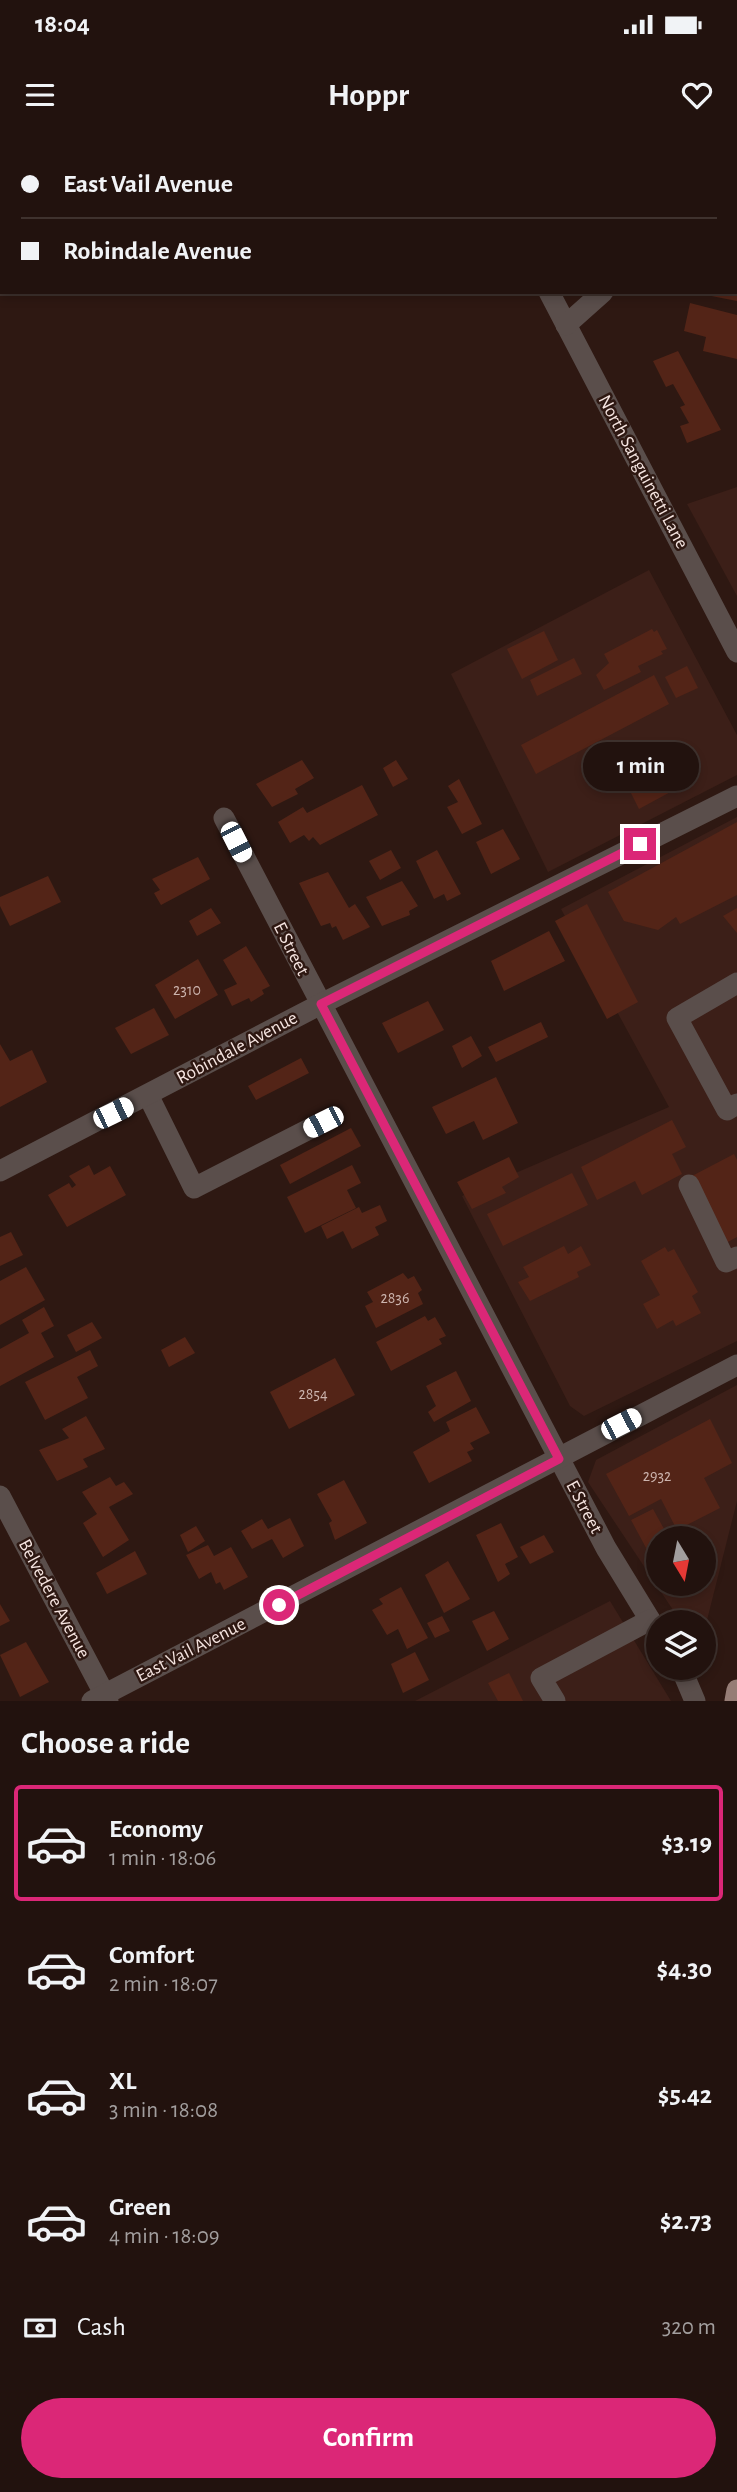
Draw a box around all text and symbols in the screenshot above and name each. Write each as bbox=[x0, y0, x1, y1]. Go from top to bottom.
text: 18:04 bbox=[35, 11, 90, 37]
icon: menu bbox=[21, 76, 59, 114]
icon: heart bbox=[678, 76, 716, 114]
text: Hoppr bbox=[328, 79, 409, 111]
text: East Vail Avenue bbox=[63, 171, 233, 197]
text: Robindale Avenue bbox=[63, 238, 252, 264]
street label: North Sanguinetti Lane bbox=[594, 392, 692, 552]
callout: 1 min bbox=[582, 742, 698, 792]
text: 1 min bbox=[617, 755, 665, 778]
car bbox=[218, 819, 255, 865]
route end bbox=[624, 828, 656, 860]
street label: E Street bbox=[270, 919, 312, 979]
house number: 2310 bbox=[173, 982, 201, 998]
street label: Robindale Avenue bbox=[173, 1008, 301, 1088]
car bbox=[90, 1094, 137, 1132]
car bbox=[300, 1103, 347, 1141]
house number: 2836 bbox=[381, 1290, 409, 1306]
house number: 2854 bbox=[298, 1386, 328, 1402]
car bbox=[598, 1405, 645, 1443]
house number: 2932 bbox=[643, 1468, 671, 1484]
street label: E Street bbox=[562, 1477, 606, 1537]
north arrow bbox=[646, 1526, 716, 1596]
map controls bbox=[646, 1526, 716, 1680]
street label: Belvedere Avenue bbox=[15, 1536, 93, 1662]
route start bbox=[263, 1589, 295, 1621]
button: layers bbox=[646, 1610, 716, 1680]
street label: East Vail Avenue bbox=[133, 1614, 249, 1686]
text: Choose a ride bbox=[21, 1727, 190, 1759]
icon: car bbox=[25, 1812, 88, 1875]
text: Economy bbox=[109, 1816, 203, 1842]
text: $3.19 bbox=[661, 1830, 712, 1856]
text: 1 min · 18:06 bbox=[109, 1847, 216, 1870]
icon: car bbox=[25, 1938, 88, 2001]
text: Comfort bbox=[109, 1942, 194, 1968]
text: $4.30 bbox=[657, 1956, 712, 1982]
text: 2 min · 18:07 bbox=[109, 1973, 218, 1996]
icon: car bbox=[25, 2064, 88, 2127]
text: XL bbox=[109, 2068, 136, 2094]
text: $5.42 bbox=[658, 2082, 712, 2108]
text: 3 min · 18:08 bbox=[109, 2099, 218, 2122]
icon: car bbox=[25, 2190, 88, 2253]
text: Green bbox=[109, 2194, 171, 2220]
text: $2.73 bbox=[660, 2208, 712, 2234]
text: 4 min · 18:09 bbox=[109, 2225, 220, 2248]
icon: cash bbox=[21, 2309, 59, 2347]
text: Cash bbox=[77, 2314, 126, 2340]
text: 320 m bbox=[662, 2316, 716, 2339]
button: Confirm bbox=[21, 2398, 716, 2478]

